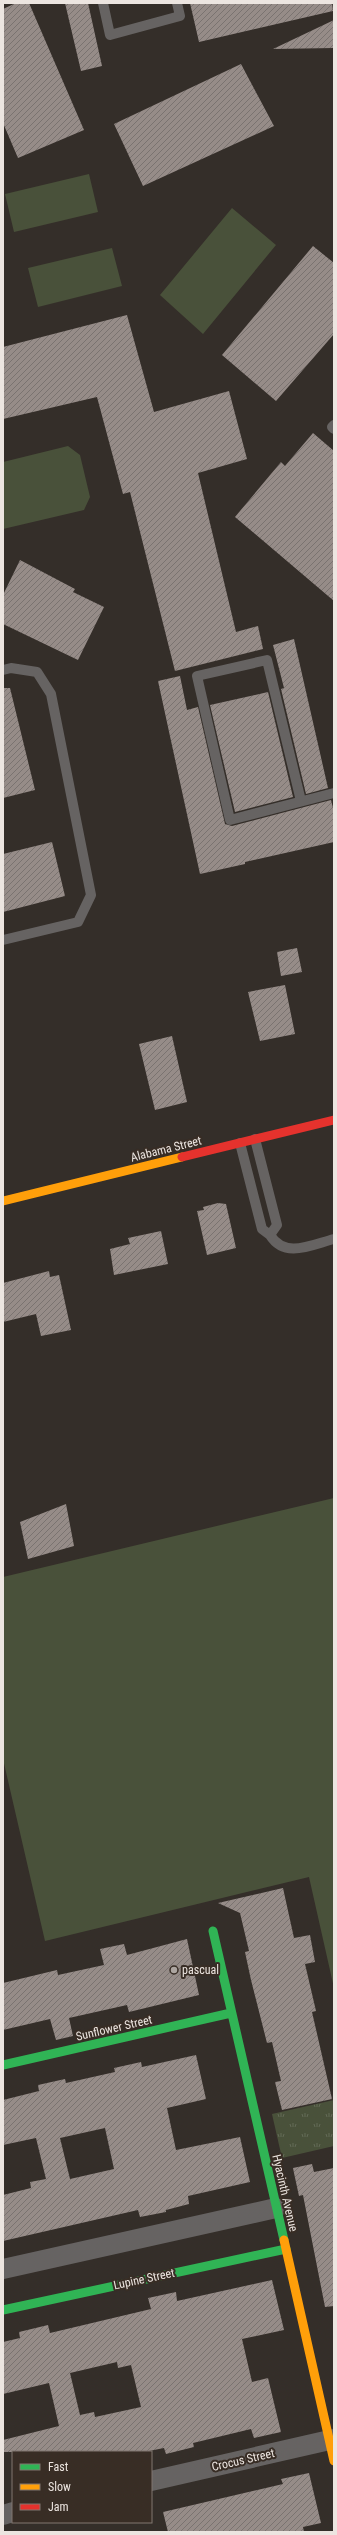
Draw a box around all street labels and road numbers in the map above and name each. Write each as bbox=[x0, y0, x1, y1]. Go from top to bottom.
street label: Alabama Street bbox=[129, 1133, 203, 1165]
street label: Sunflower Street bbox=[74, 2012, 154, 2044]
street label: Hyacinth Avenue bbox=[269, 2153, 301, 2233]
street label: Lupine Street bbox=[112, 2266, 176, 2292]
street label: Crocus Street bbox=[210, 2446, 276, 2474]

